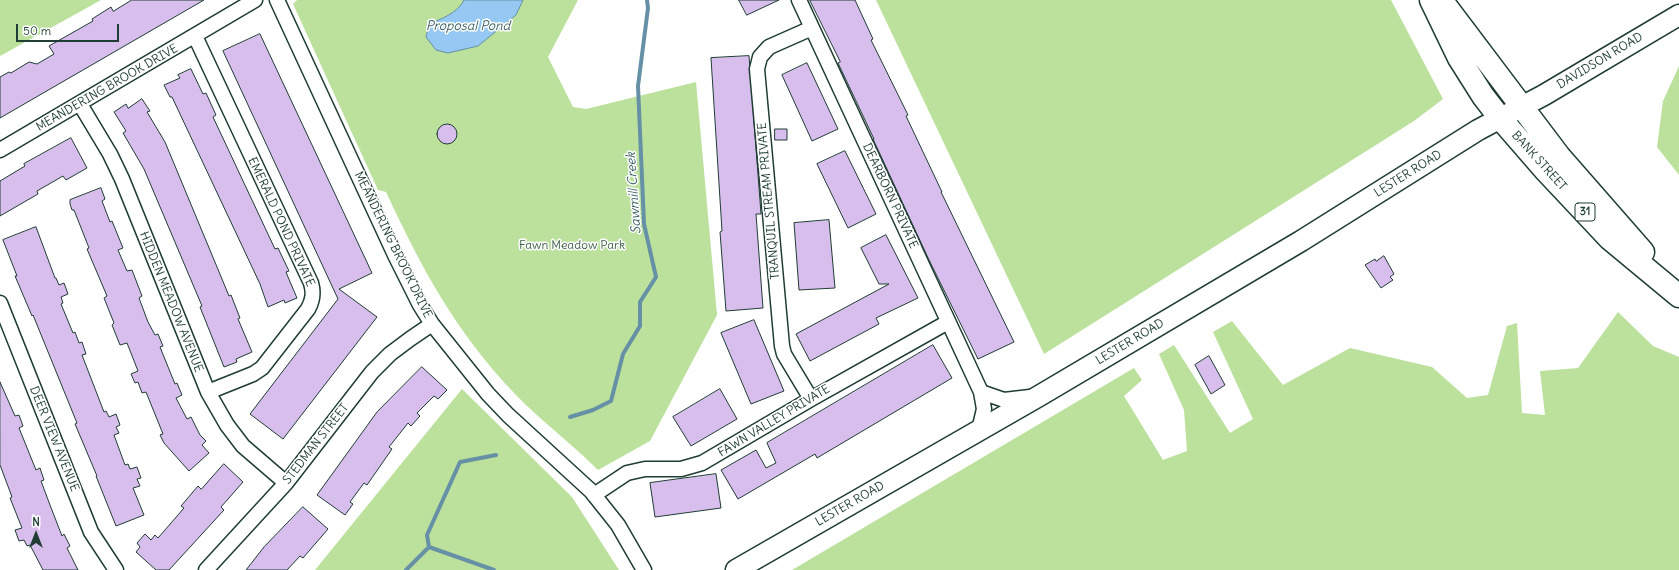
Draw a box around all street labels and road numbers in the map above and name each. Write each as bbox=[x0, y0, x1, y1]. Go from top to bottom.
street label: DAVIDSON ROAD bbox=[1555, 30, 1645, 92]
street label: MEANDERING BROOK DRIVE bbox=[34, 41, 180, 135]
street label: TRANQUIL STREAM PRIVATE bbox=[755, 122, 783, 280]
street label: BANK STREET bbox=[1509, 128, 1569, 194]
street label: DEARBORN PRIVATE bbox=[859, 141, 921, 251]
street label: LESTER ROAD bbox=[1372, 147, 1444, 201]
street label: EMERALD POND PRIVATE bbox=[245, 155, 317, 289]
street label: MEANDERING BROOK DRIVE bbox=[351, 169, 435, 321]
road number: 31 bbox=[1575, 203, 1595, 221]
street label: HIDDEN MEADOW AVENUE bbox=[136, 230, 206, 374]
street label: LESTER ROAD bbox=[1093, 316, 1167, 368]
street label: FAWN VALLEY PRIVATE bbox=[715, 382, 833, 460]
street label: DEER VIEW AVENUE bbox=[26, 384, 82, 494]
street label: STEDMAN STREET bbox=[280, 401, 352, 487]
street label: LESTER ROAD bbox=[813, 478, 887, 530]

